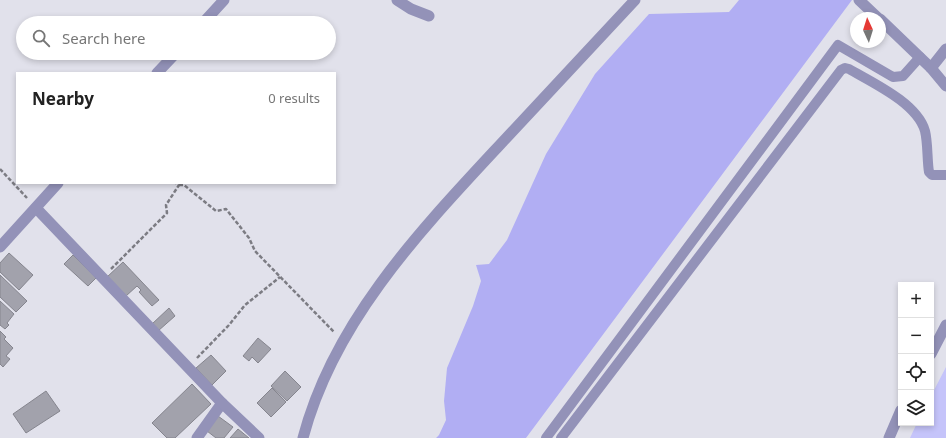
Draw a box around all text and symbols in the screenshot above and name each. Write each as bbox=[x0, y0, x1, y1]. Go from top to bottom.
north arrow bbox=[850, 12, 886, 48]
search box bbox=[16, 16, 336, 60]
icon: search bbox=[30, 27, 52, 49]
text: Search here bbox=[62, 28, 145, 48]
text: Nearby bbox=[32, 87, 94, 110]
text: 0 results bbox=[268, 89, 320, 107]
map controls bbox=[898, 282, 934, 426]
button: + bbox=[898, 282, 934, 318]
button: − bbox=[898, 318, 934, 354]
button: locate bbox=[898, 354, 934, 390]
button: layers bbox=[898, 390, 934, 426]

